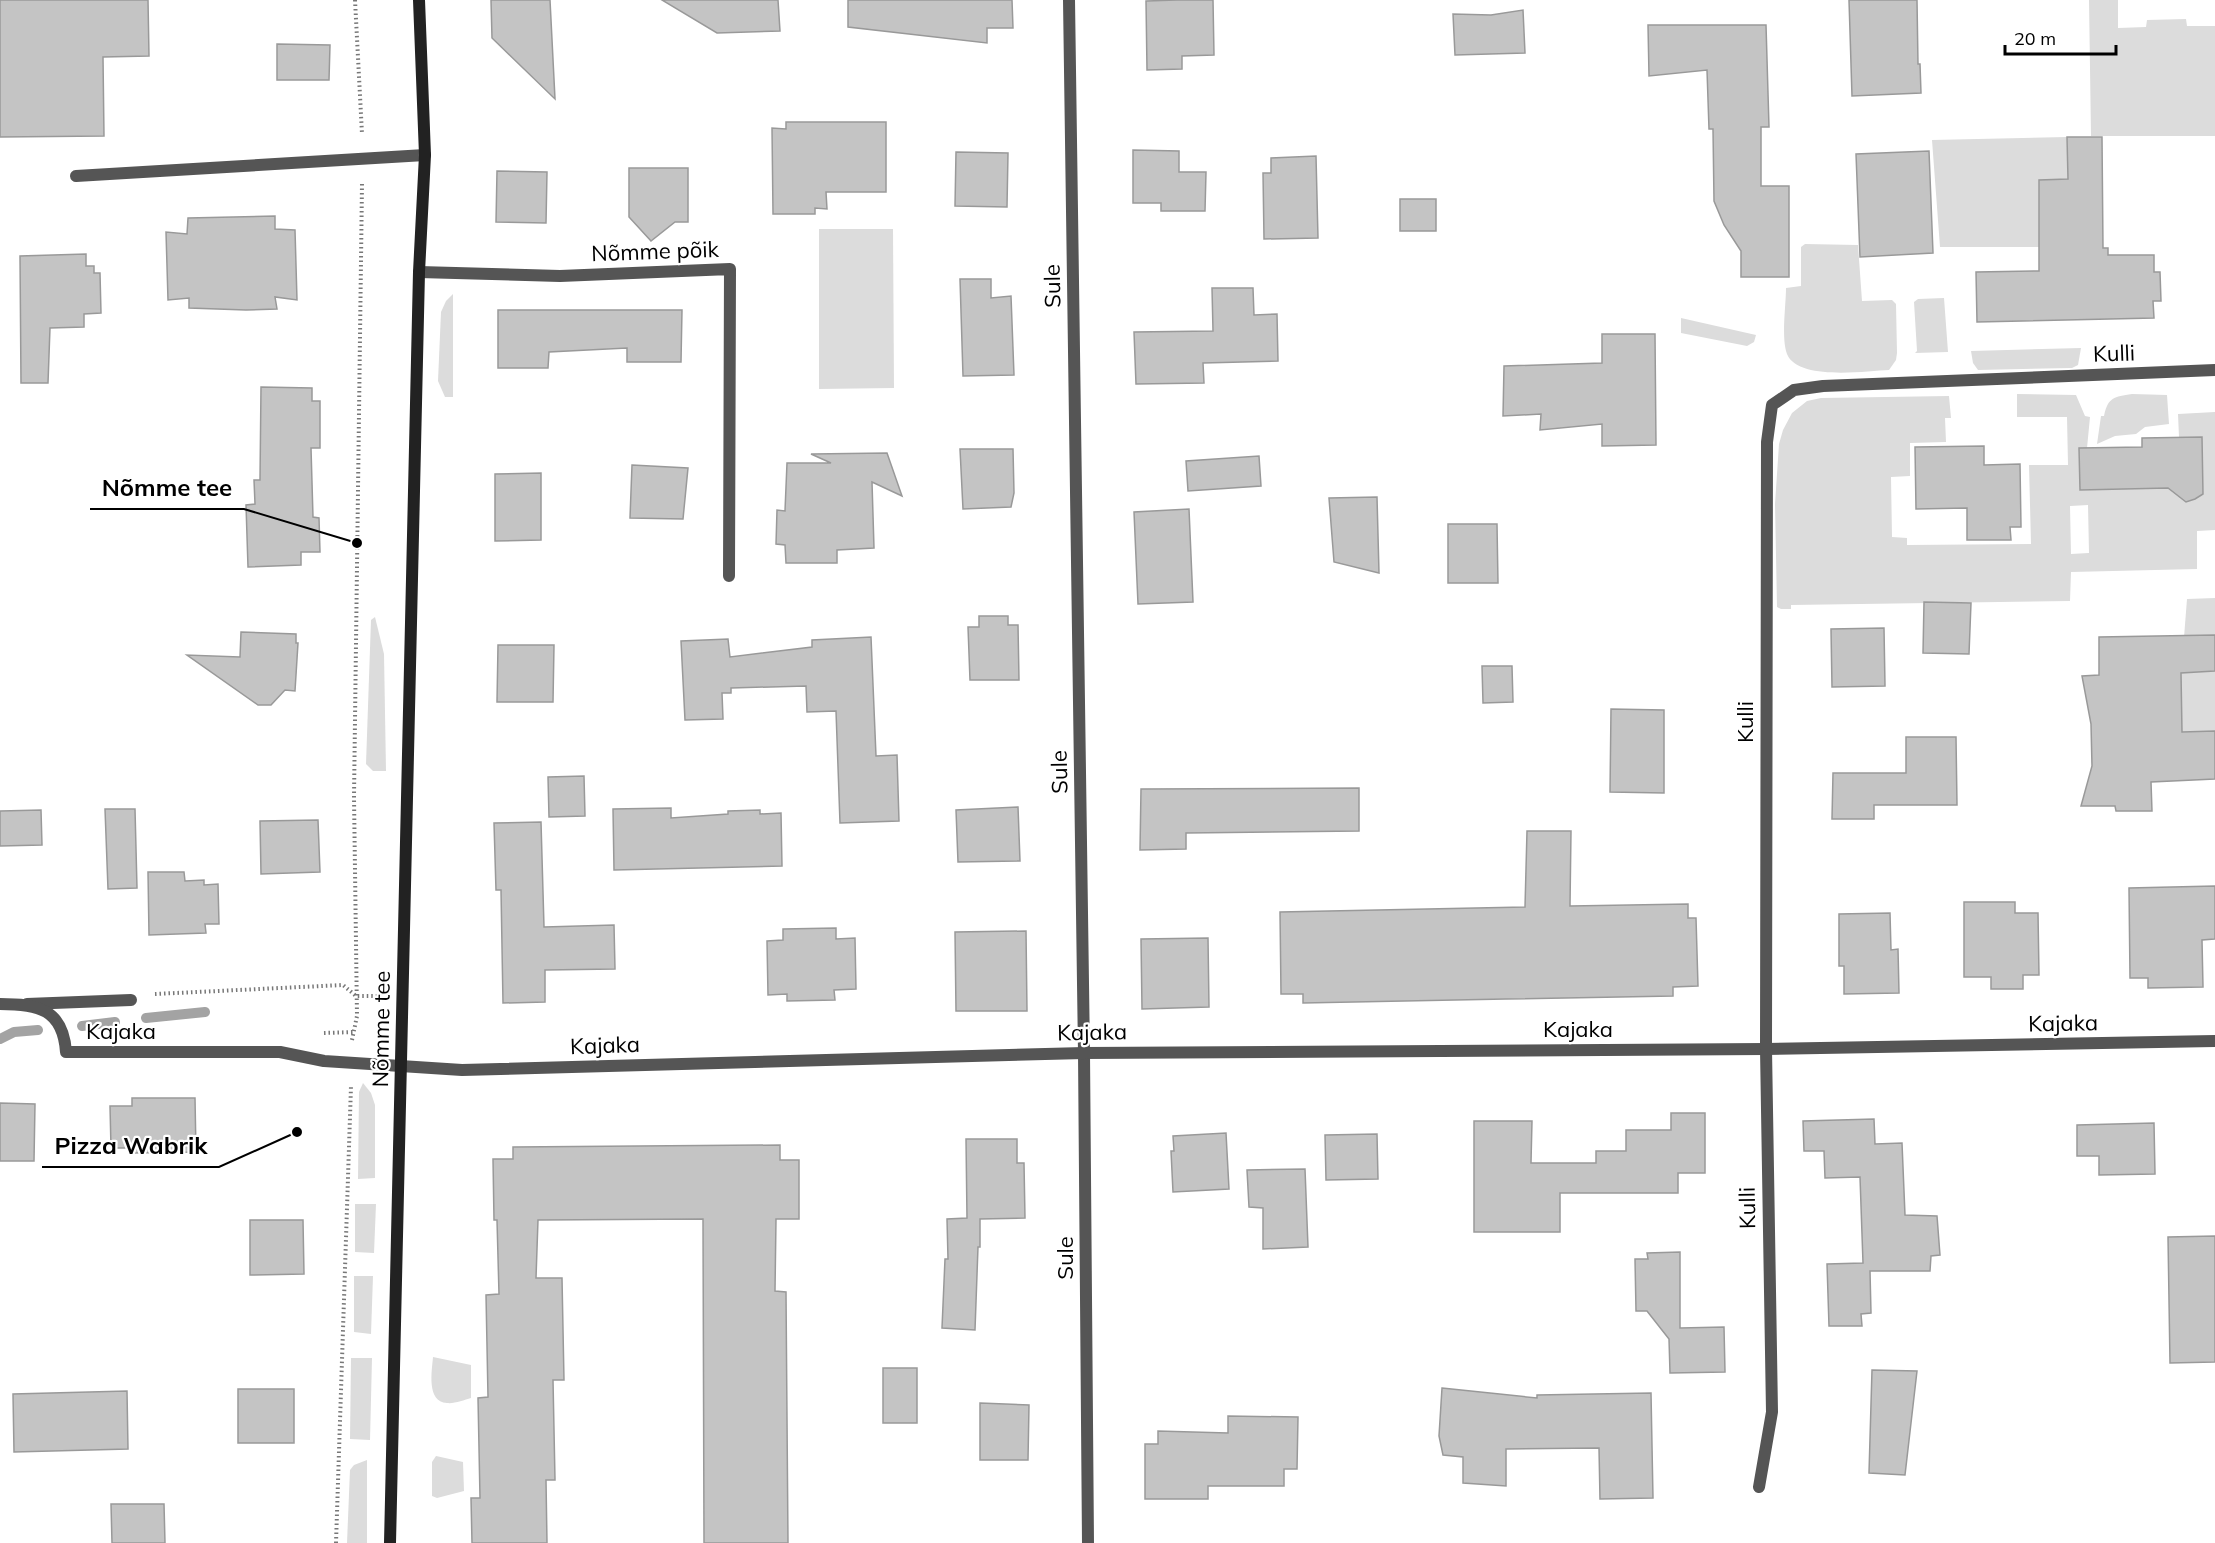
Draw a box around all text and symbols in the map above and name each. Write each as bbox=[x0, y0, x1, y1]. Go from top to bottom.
scale bar bbox=[2005, 18, 2116, 56]
text: 20 m bbox=[2014, 27, 2056, 50]
street label: Nõmme põik bbox=[591, 235, 720, 267]
street label: Sule bbox=[1038, 264, 1066, 308]
street label: Kulli bbox=[2092, 338, 2136, 368]
callout: Nõmme tee bbox=[90, 467, 244, 509]
text: Nõmme tee bbox=[102, 472, 232, 502]
street label: Kulli bbox=[1731, 701, 1759, 743]
street label: Sule bbox=[1045, 750, 1073, 794]
street label: Nõmme tee bbox=[366, 970, 396, 1088]
street label: Kajaka bbox=[2028, 1008, 2098, 1038]
street label: Kajaka bbox=[1543, 1015, 1613, 1043]
street label: Kajaka bbox=[86, 1017, 156, 1045]
street label: Kajaka bbox=[1057, 1017, 1127, 1047]
street label: Kajaka bbox=[570, 1030, 640, 1060]
callout: Pizza Wabrik bbox=[42, 1125, 219, 1167]
text: Pizza Wabrik bbox=[55, 1130, 208, 1160]
street label: Kulli bbox=[1733, 1187, 1761, 1229]
street label: Sule bbox=[1051, 1236, 1079, 1280]

